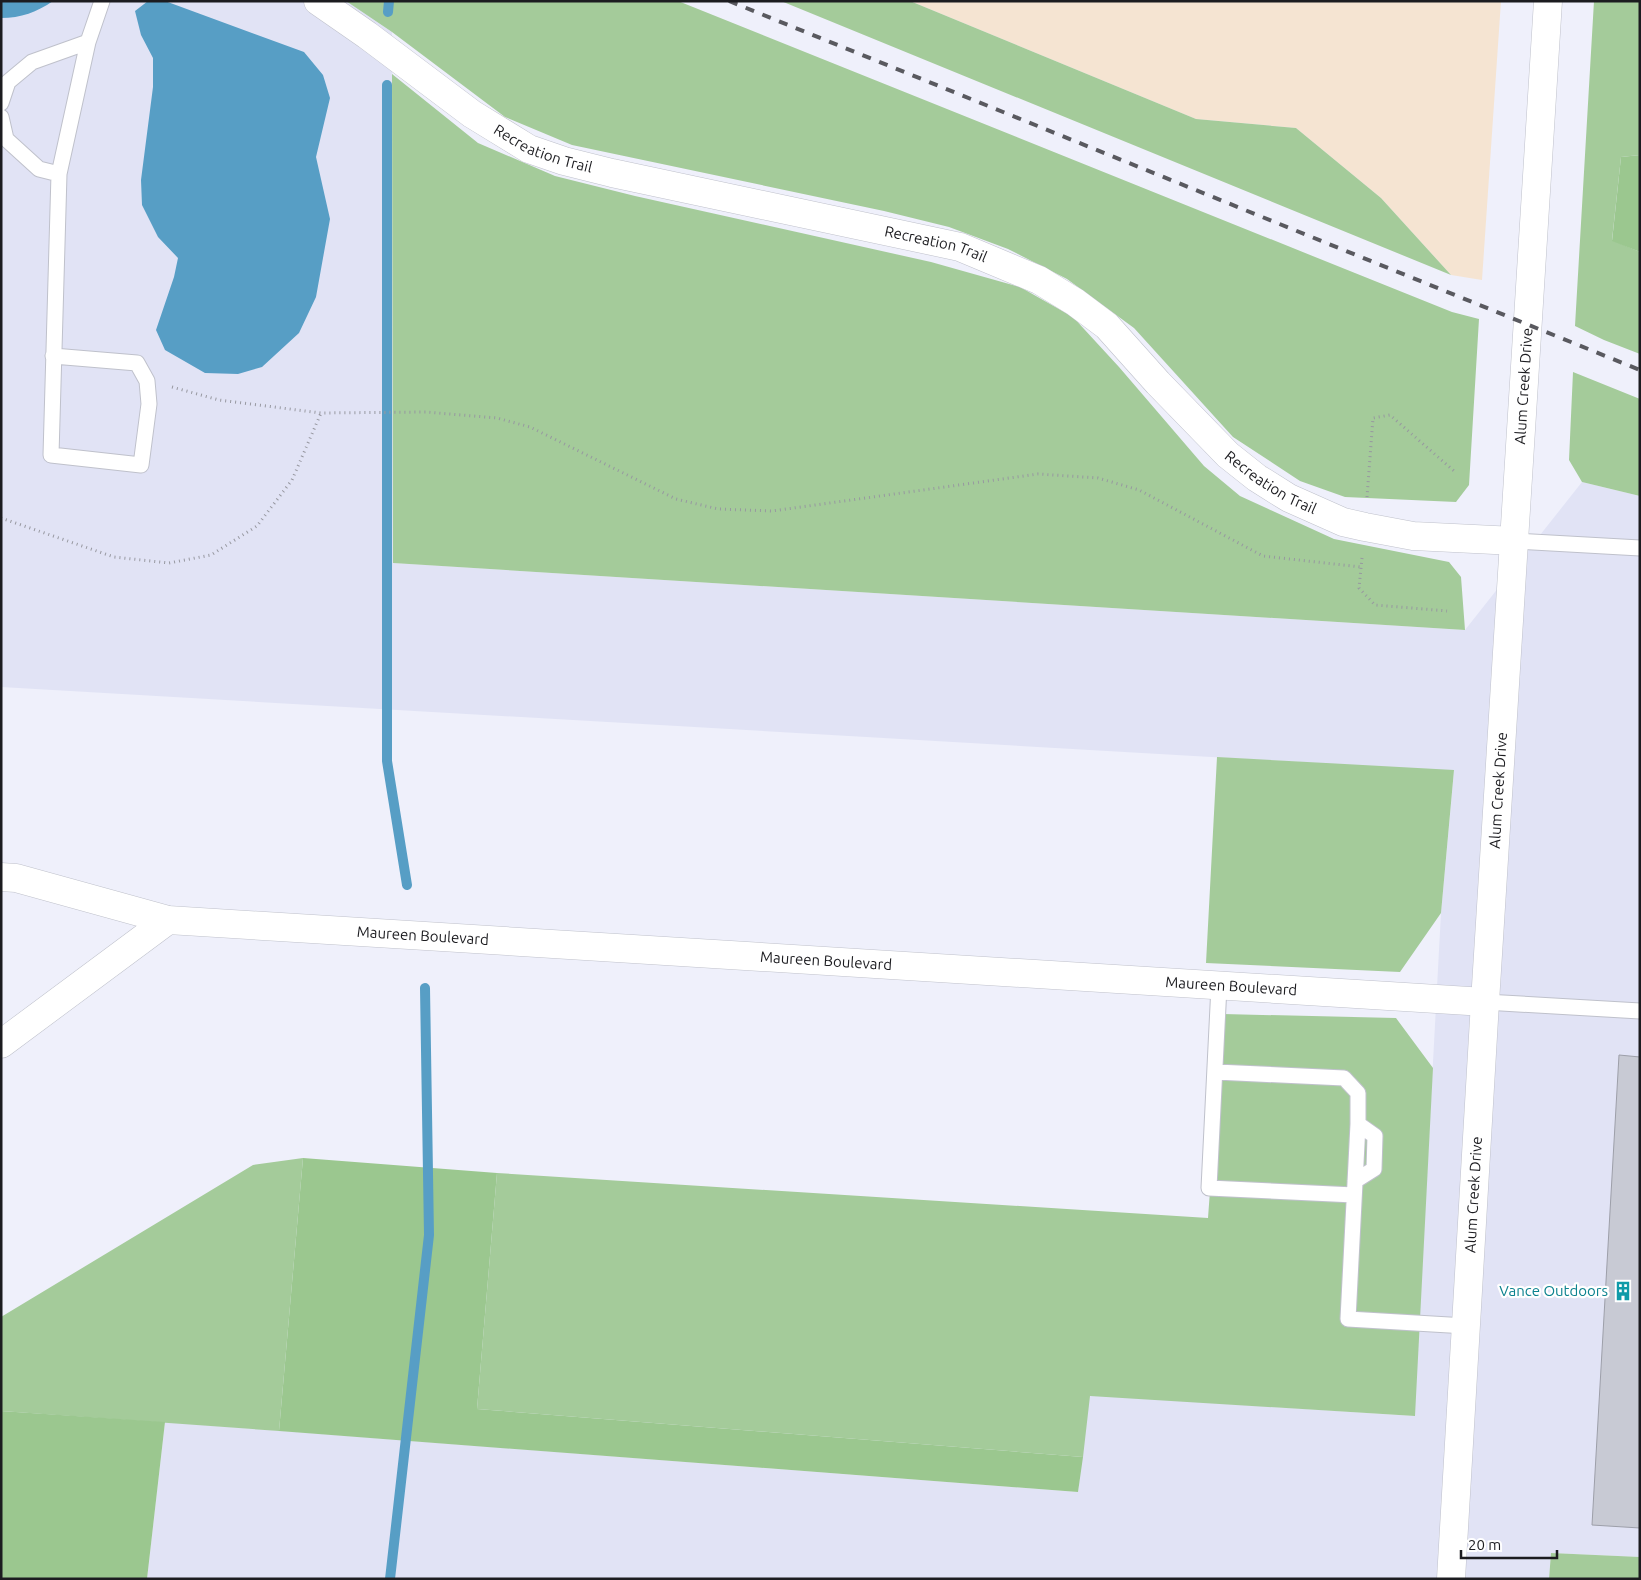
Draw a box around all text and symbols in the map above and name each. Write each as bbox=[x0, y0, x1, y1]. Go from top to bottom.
street label: Recreation Trail bbox=[491, 121, 594, 176]
street label: Recreation Trail bbox=[883, 222, 990, 265]
street label: Alum Creek Drive bbox=[1511, 327, 1535, 445]
street label: Recreation Trail bbox=[1222, 447, 1319, 517]
street label: Alum Creek Drive bbox=[1486, 732, 1510, 849]
street label: Maureen Boulevard bbox=[356, 923, 489, 948]
street label: Maureen Boulevard bbox=[760, 948, 893, 973]
street label: Maureen Boulevard bbox=[1165, 973, 1298, 998]
street label: Alum Creek Drive bbox=[1461, 1136, 1485, 1253]
building icon: Vance Outdoors bbox=[1612, 1280, 1634, 1302]
place label: Vance Outdoors bbox=[1499, 1282, 1608, 1299]
scale bar bbox=[1461, 1528, 1557, 1560]
text: 20 m bbox=[1468, 1536, 1501, 1553]

